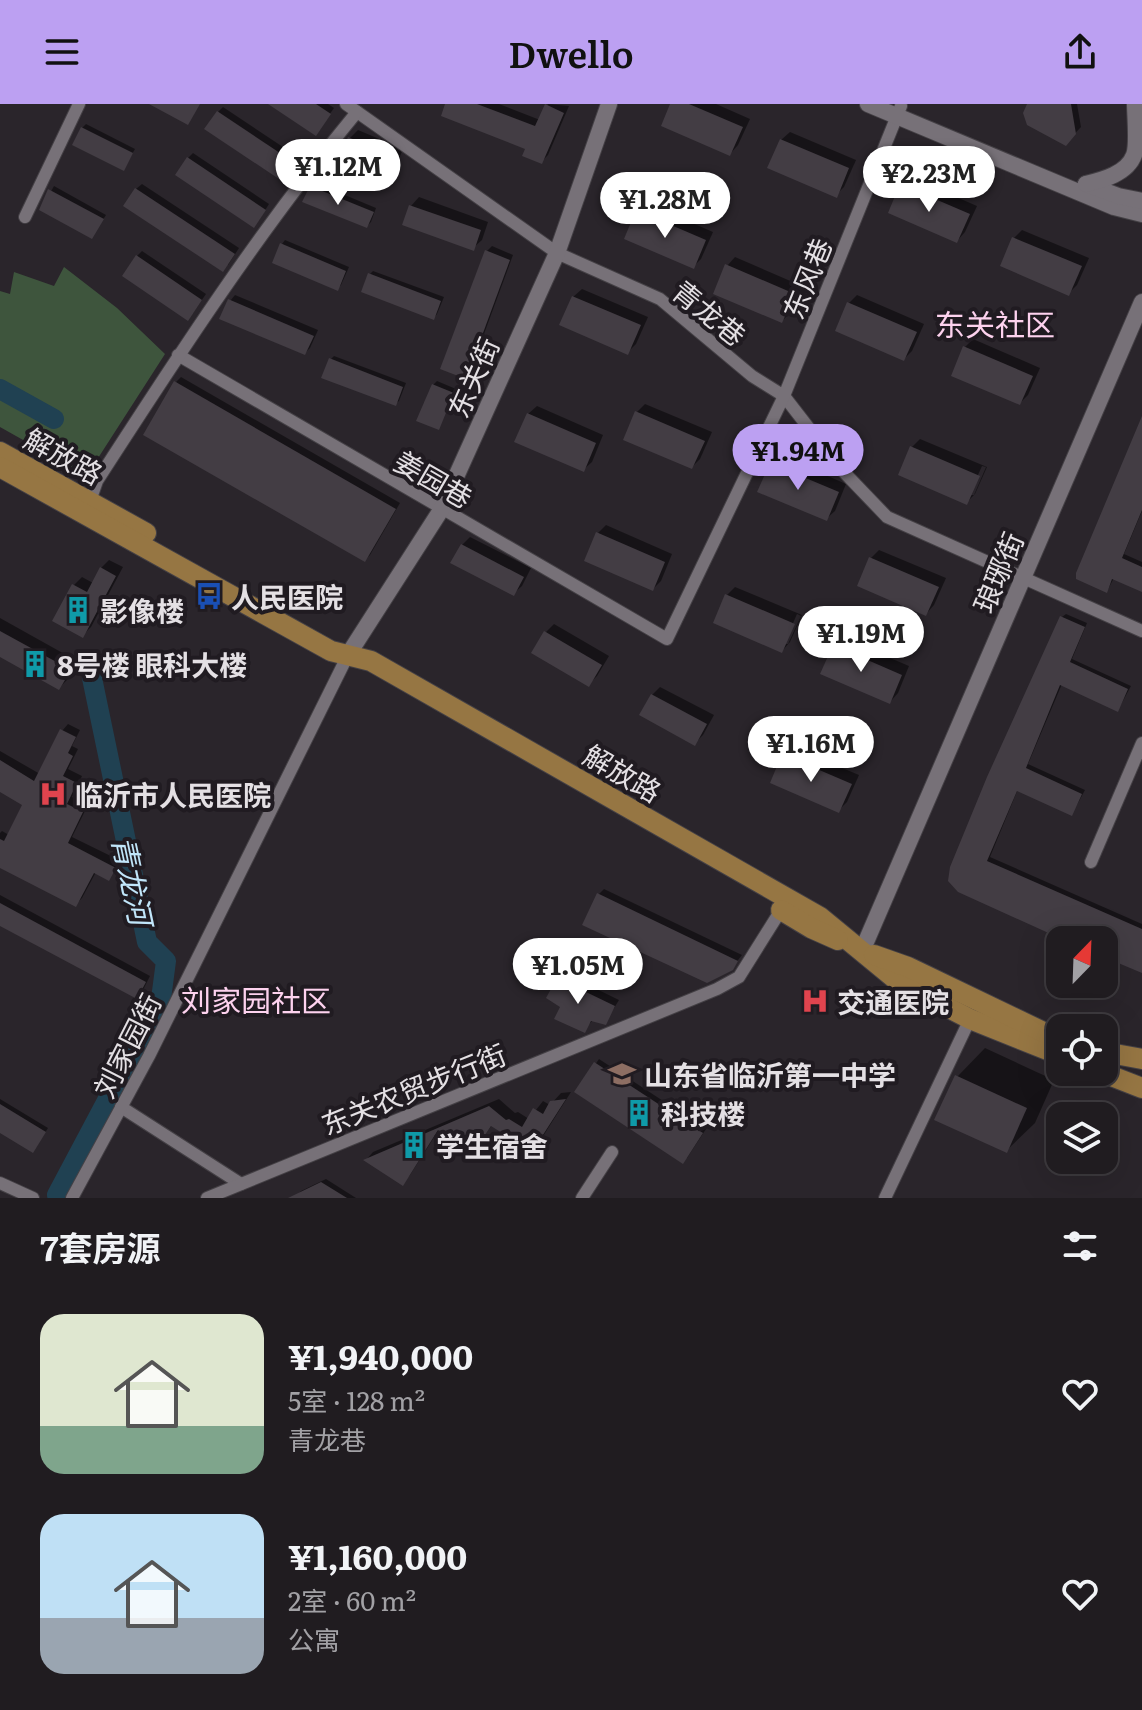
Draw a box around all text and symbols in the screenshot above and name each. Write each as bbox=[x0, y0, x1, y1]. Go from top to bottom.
text: Dwello bbox=[508, 26, 634, 79]
icon: menu bbox=[40, 30, 84, 74]
icon: share bbox=[1058, 30, 1102, 74]
pin: ¥1.12M bbox=[273, 139, 403, 207]
text: ¥1.12M bbox=[293, 145, 383, 184]
pin: ¥2.23M bbox=[864, 146, 994, 214]
text: ¥2.23M bbox=[881, 152, 977, 191]
pin: ¥1.28M bbox=[600, 172, 730, 240]
text: ¥1.28M bbox=[618, 178, 712, 217]
street label: 东风巷 bbox=[771, 231, 841, 325]
street label: 青龙巷 bbox=[664, 269, 756, 355]
district label: 东关社区 bbox=[935, 301, 1055, 345]
street label: 东关街 bbox=[436, 330, 508, 424]
street label: 解放路 bbox=[17, 416, 111, 494]
pin: ¥1.94M bbox=[733, 424, 863, 492]
text: ¥1.94M bbox=[751, 430, 845, 469]
street label: 姜园巷 bbox=[387, 439, 481, 517]
street label: 琅琊街 bbox=[961, 525, 1033, 619]
place label: 人民医院 bbox=[231, 575, 343, 617]
bus stop icon: 人民医院 bbox=[194, 581, 224, 611]
place label: 影像楼 bbox=[100, 589, 184, 631]
building icon: 影像楼 bbox=[63, 595, 93, 625]
pin: ¥1.19M bbox=[796, 606, 926, 674]
text: ¥1.19M bbox=[816, 612, 906, 651]
place label: 8号楼 眼科大楼 bbox=[57, 643, 247, 685]
building icon: 8号楼 眼科大楼 bbox=[20, 649, 50, 679]
pin: ¥1.16M bbox=[746, 716, 876, 784]
text: ¥1.16M bbox=[766, 722, 856, 761]
street label: 解放路 bbox=[576, 733, 670, 811]
place label: 临沂市人民医院 bbox=[75, 773, 271, 815]
hospital icon: 临沂市人民医院 bbox=[38, 779, 68, 809]
water label: 青龙河 bbox=[103, 831, 166, 933]
north arrow bbox=[1046, 926, 1118, 998]
map controls bbox=[1046, 926, 1118, 1174]
pin: ¥1.05M bbox=[513, 938, 643, 1006]
text: ¥1.05M bbox=[531, 944, 625, 983]
district label: 刘家园社区 bbox=[181, 977, 331, 1021]
place label: 交通医院 bbox=[837, 980, 949, 1022]
street label: 刘家园街 bbox=[82, 986, 170, 1104]
hospital icon: 交通医院 bbox=[800, 986, 830, 1016]
button: locate bbox=[1046, 1014, 1118, 1086]
street label: 东关农贸步行街 bbox=[314, 1032, 512, 1144]
place label: 山东省临沂第一中学 bbox=[644, 1053, 896, 1095]
school or university icon: 山东省临沂第一中学 bbox=[607, 1059, 637, 1089]
place label: 科技楼 bbox=[661, 1092, 745, 1134]
building icon: 科技楼 bbox=[624, 1098, 654, 1128]
button: layers bbox=[1046, 1102, 1118, 1174]
place label: 学生宿舍 bbox=[436, 1124, 548, 1166]
building icon: 学生宿舍 bbox=[399, 1130, 429, 1160]
text: 7套房源 bbox=[40, 1221, 160, 1271]
icon: filters bbox=[1058, 1224, 1102, 1268]
text: ¥1,940,000 bbox=[288, 1330, 473, 1380]
icon: home bbox=[104, 1346, 200, 1442]
icon: heart bbox=[1058, 1372, 1102, 1416]
text: 5室 · 128 m² bbox=[288, 1380, 425, 1419]
text: 青龙巷 bbox=[288, 1419, 366, 1458]
text: ¥1,160,000 bbox=[288, 1530, 467, 1580]
icon: home bbox=[104, 1546, 200, 1642]
icon: heart bbox=[1058, 1572, 1102, 1616]
text: 2室 · 60 m² bbox=[288, 1580, 416, 1619]
text: 公寓 bbox=[288, 1619, 340, 1658]

